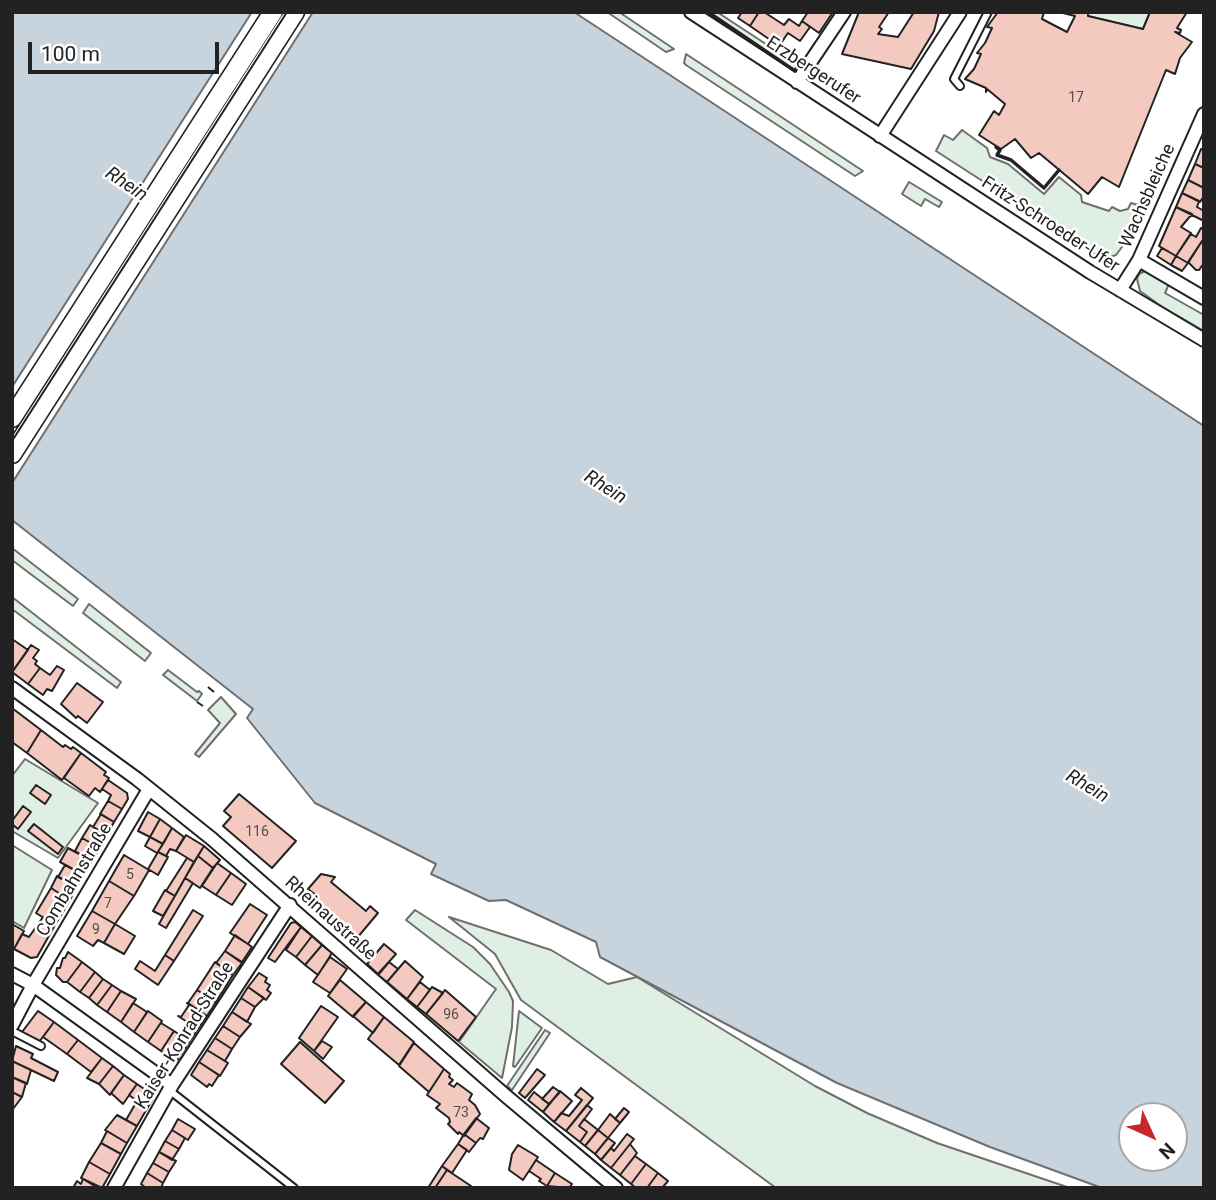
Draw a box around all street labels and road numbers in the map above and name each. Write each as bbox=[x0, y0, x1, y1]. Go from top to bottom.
street label: Erzbergerufer bbox=[762, 32, 864, 110]
street label: Wachsbleiche bbox=[1115, 141, 1181, 251]
street label: Fritz-Schroeder-Ufer bbox=[977, 172, 1123, 278]
street label: Combahnstraße bbox=[33, 819, 117, 941]
street label: Rheinaustraße bbox=[280, 872, 380, 966]
street label: Kaiser-Konrad-Straße bbox=[131, 958, 239, 1114]

